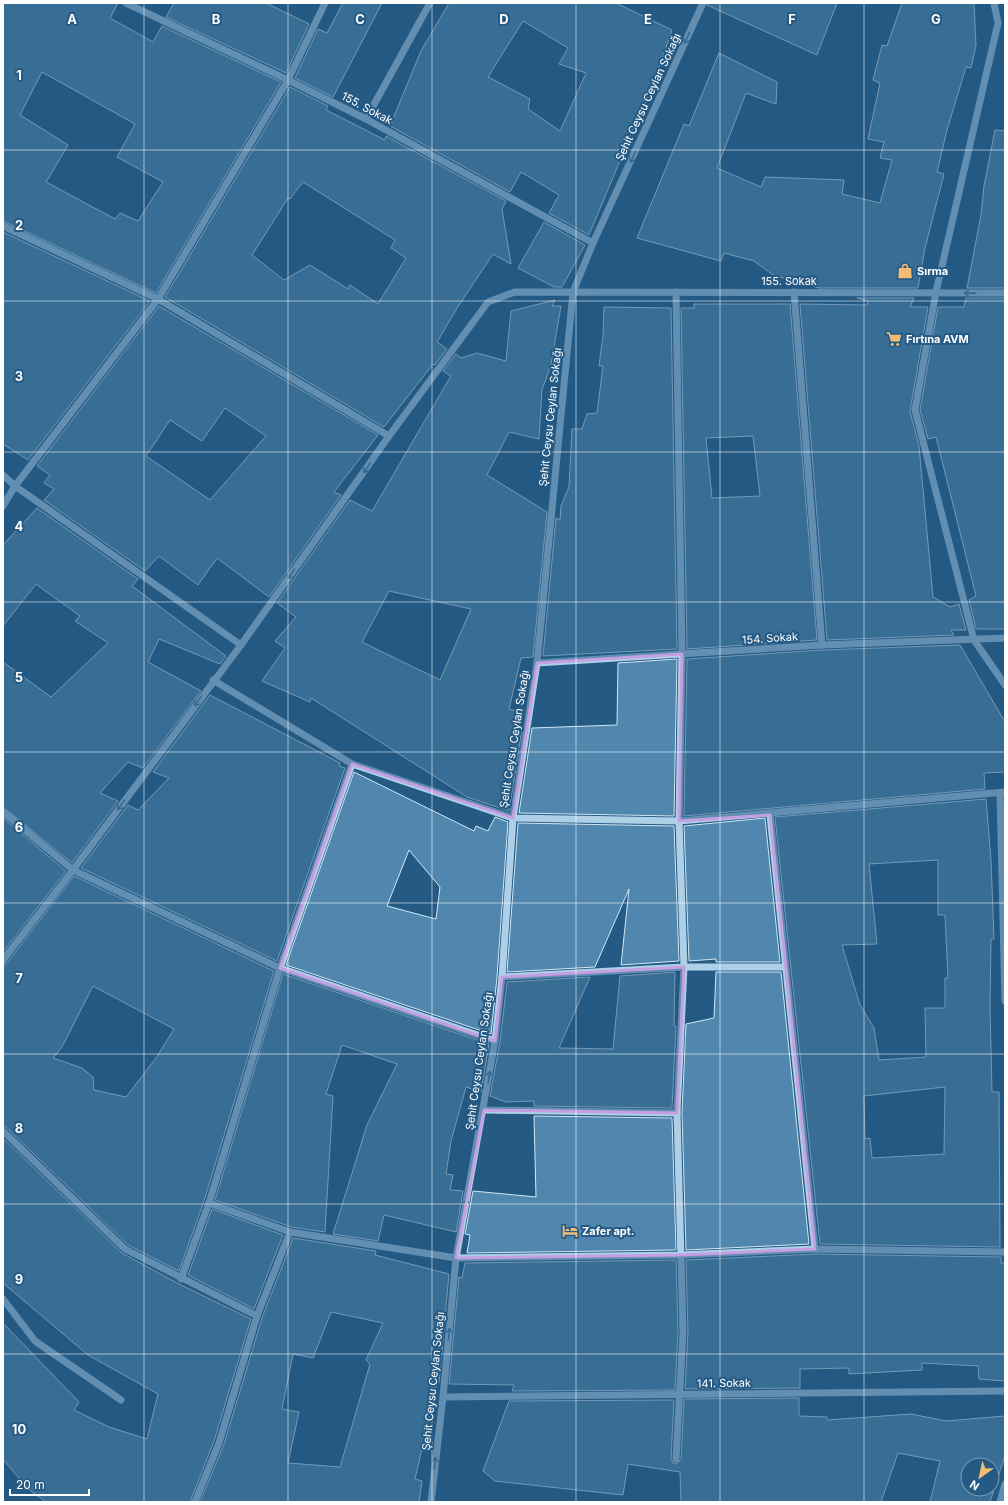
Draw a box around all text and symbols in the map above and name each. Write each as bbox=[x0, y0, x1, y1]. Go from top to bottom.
text: A bbox=[67, 11, 77, 27]
text: B bbox=[212, 11, 221, 27]
text: C bbox=[355, 11, 365, 27]
text: D bbox=[499, 11, 509, 27]
text: E bbox=[644, 11, 652, 27]
text: F bbox=[788, 11, 796, 27]
text: G bbox=[931, 11, 941, 27]
street label: Şehit Ceysu Ceylan Sokağı bbox=[612, 31, 684, 163]
one-way arrow bbox=[683, 32, 690, 44]
text: 1 bbox=[16, 67, 22, 83]
street label: 155. Sokak bbox=[339, 89, 395, 127]
one-way arrow bbox=[629, 150, 636, 162]
text: 2 bbox=[15, 217, 23, 233]
shop icon: Sırma bbox=[896, 262, 914, 280]
place label: Sırma bbox=[917, 264, 948, 278]
street label: 155. Sokak bbox=[761, 274, 817, 288]
one-way arrow bbox=[964, 289, 977, 297]
supermarket icon: Fırtına AVM bbox=[885, 330, 903, 348]
place label: Fırtına AVM bbox=[906, 332, 969, 346]
street label: Şehit Ceysu Ceylan Sokağı bbox=[536, 347, 564, 487]
text: 3 bbox=[15, 368, 23, 384]
one-way arrow bbox=[363, 462, 371, 473]
text: 4 bbox=[15, 518, 24, 534]
one-way arrow bbox=[287, 568, 295, 579]
street label: 154. Sokak bbox=[742, 629, 798, 647]
text: 5 bbox=[15, 669, 23, 685]
street label: Şehit Ceysu Ceylan Sokağı bbox=[496, 669, 532, 809]
one-way arrow bbox=[194, 695, 202, 706]
one-way arrow bbox=[116, 800, 125, 811]
text: 6 bbox=[15, 819, 23, 835]
text: 7 bbox=[15, 970, 23, 986]
street label: Şehit Ceysu Ceylan Sokağı bbox=[462, 991, 496, 1131]
one-way arrow bbox=[485, 1071, 493, 1084]
text: 8 bbox=[15, 1120, 23, 1136]
one-way arrow bbox=[462, 1199, 470, 1212]
hotel icon: Zafer apt. bbox=[561, 1222, 579, 1240]
place label: Zafer apt. bbox=[582, 1224, 635, 1238]
text: 9 bbox=[15, 1271, 23, 1287]
street label: Şehit Ceysu Ceylan Sokağı bbox=[419, 1311, 447, 1451]
one-way arrow bbox=[446, 1328, 453, 1341]
street label: 141. Sokak bbox=[697, 1376, 751, 1390]
text: 10 bbox=[12, 1421, 26, 1437]
one-way arrow bbox=[431, 1457, 439, 1470]
north arrow bbox=[960, 1457, 1000, 1497]
scale bar bbox=[10, 1471, 89, 1497]
text: 20 m bbox=[16, 1477, 45, 1492]
text: N bbox=[967, 1477, 982, 1494]

